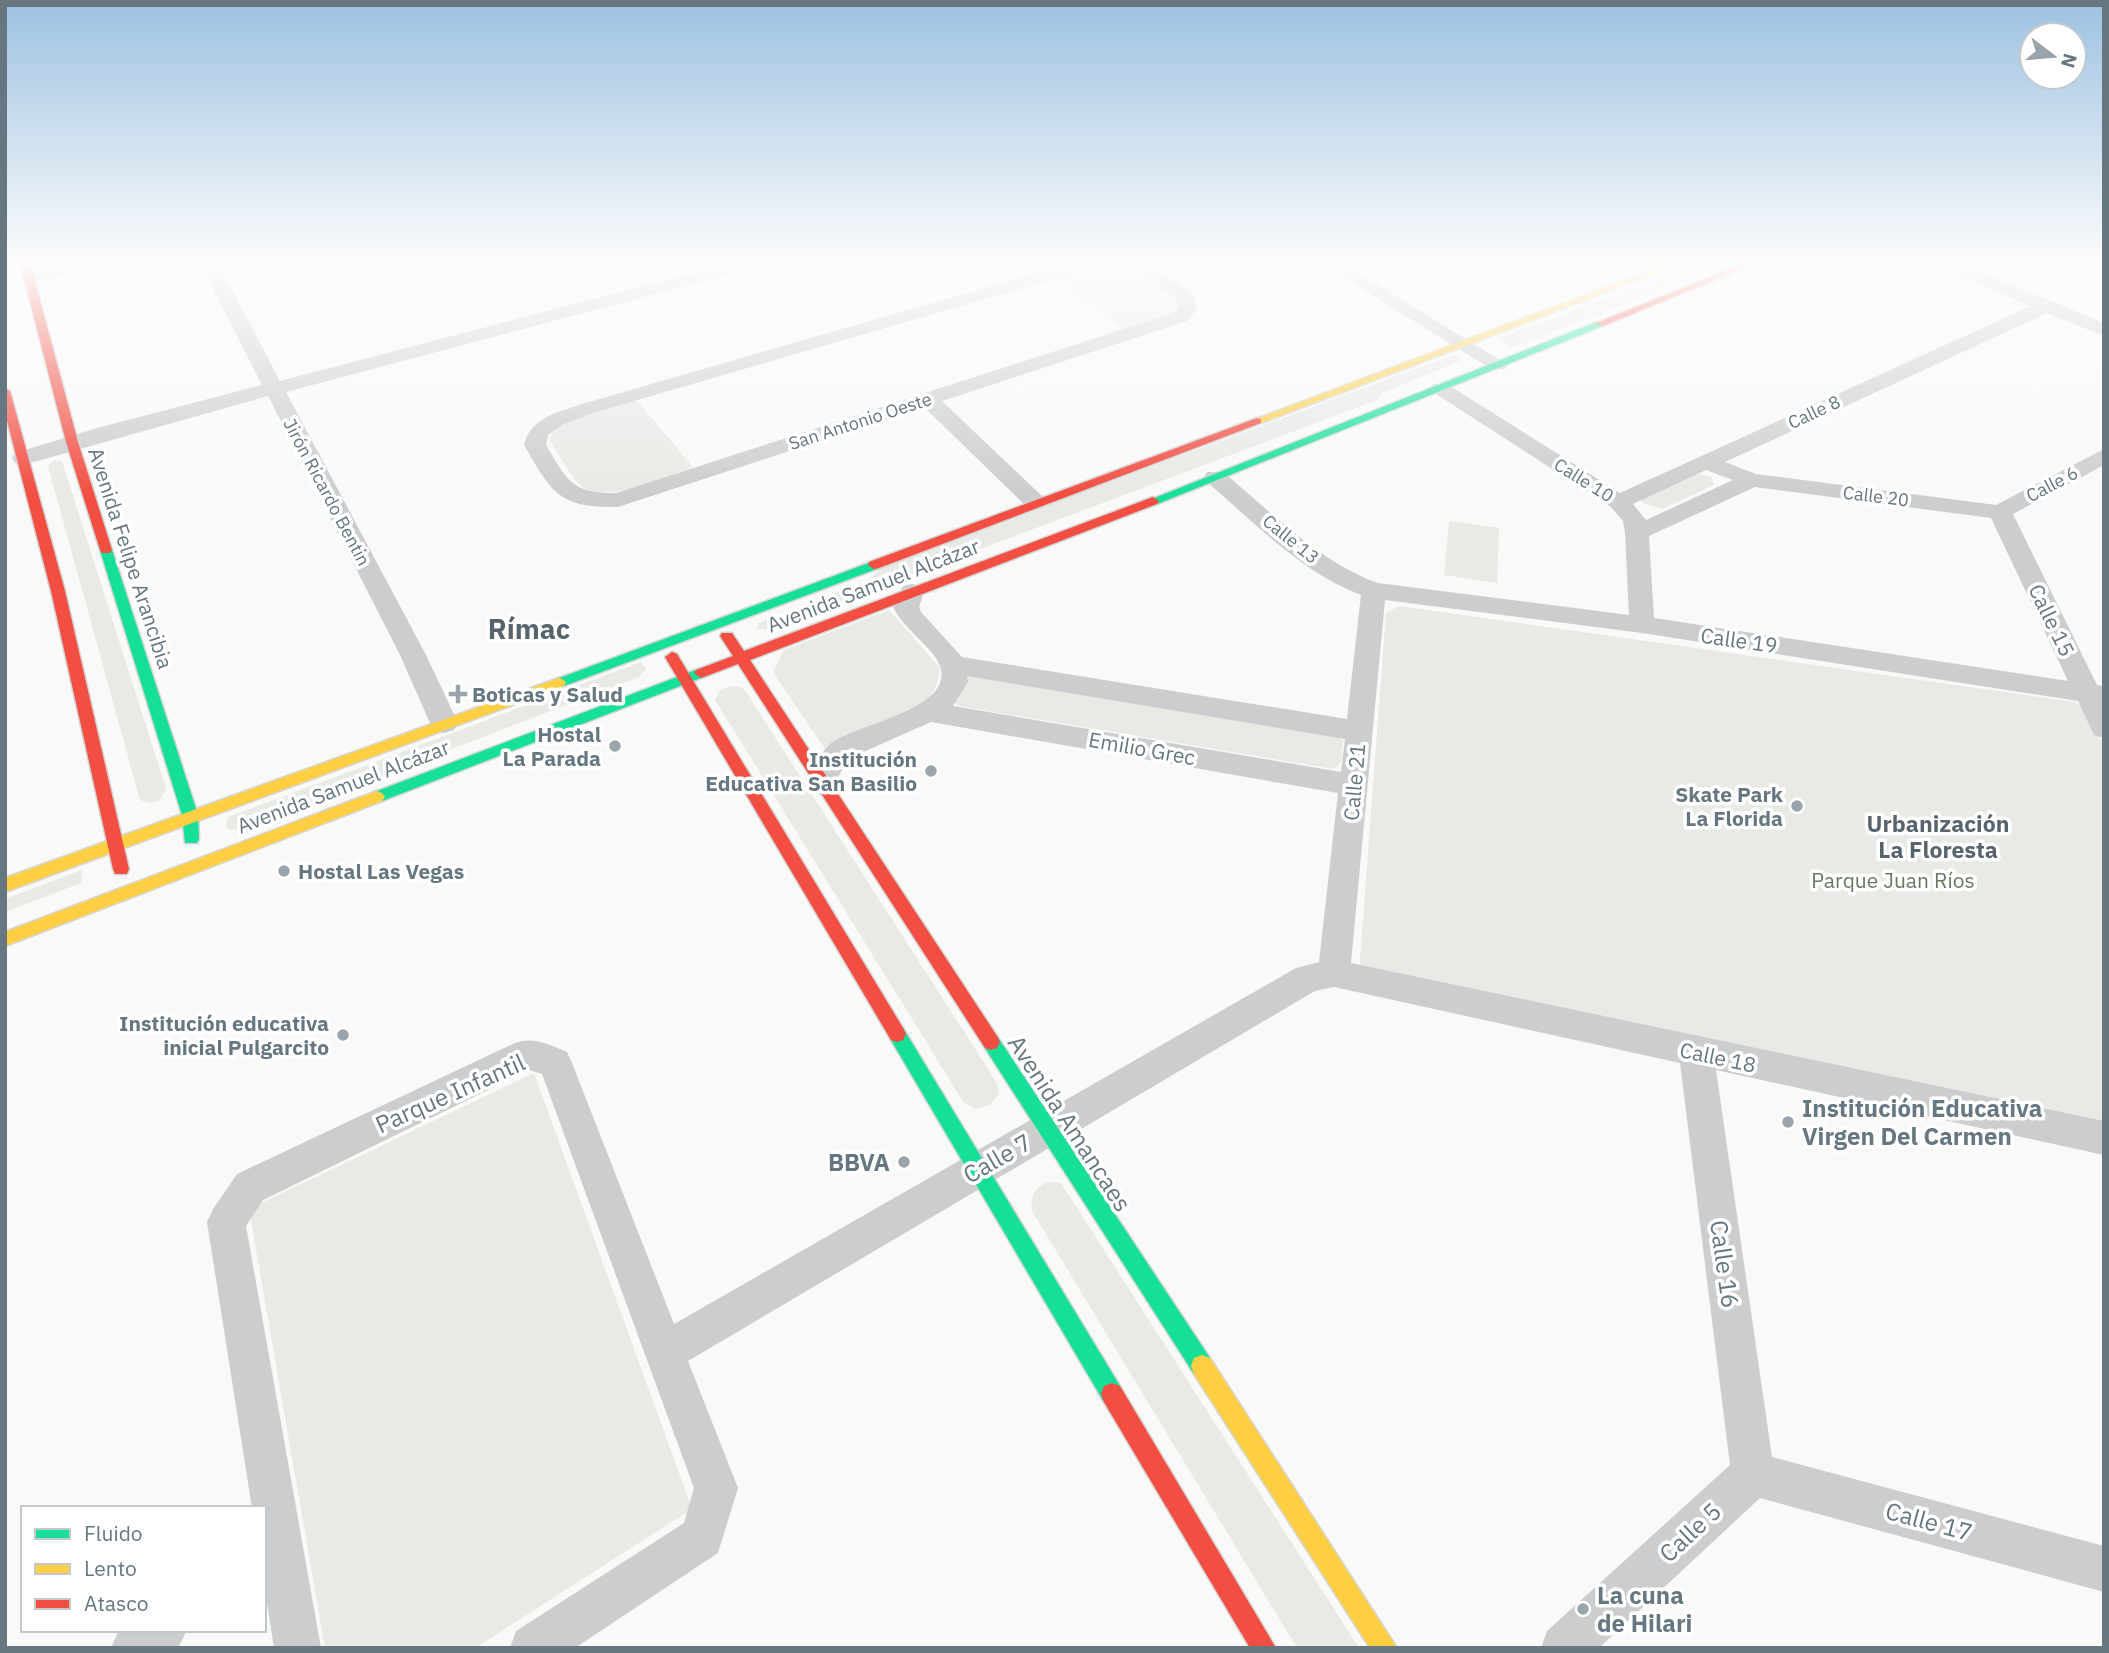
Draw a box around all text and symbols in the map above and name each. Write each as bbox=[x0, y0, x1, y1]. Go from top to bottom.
north arrow bbox=[2018, 21, 2088, 91]
text: N bbox=[2056, 51, 2083, 71]
street label: San Antonio Oeste bbox=[786, 387, 935, 455]
street label: Calle 8 bbox=[1784, 390, 1844, 434]
street label: Jirón Ricardo Bentin bbox=[278, 414, 376, 570]
street label: Avenida Felipe Arancibia bbox=[82, 444, 180, 672]
street label: Calle 10 bbox=[1550, 453, 1618, 507]
street label: Calle 6 bbox=[2022, 461, 2082, 507]
street label: Calle 20 bbox=[1842, 481, 1910, 511]
street label: Calle 13 bbox=[1258, 509, 1324, 569]
street label: Avenida Samuel Alcázar bbox=[763, 531, 984, 639]
street label: Calle 15 bbox=[2022, 579, 2082, 661]
district label: Rímac bbox=[488, 610, 570, 647]
street label: Calle 19 bbox=[1699, 621, 1779, 659]
place label: Boticas y Salud bbox=[472, 680, 623, 708]
marker: Boticas y Salud bbox=[450, 686, 466, 702]
place label: Hostal La Parada bbox=[503, 720, 601, 772]
street label: Emilio Grec bbox=[1086, 725, 1198, 771]
street label: Avenida Samuel Alcázar bbox=[233, 732, 454, 840]
marker: Hostal La Parada bbox=[607, 738, 623, 754]
street label: Calle 21 bbox=[1337, 742, 1371, 822]
place label: Institución Educativa San Basilio bbox=[705, 745, 917, 797]
marker: Institución Educativa San Basilio bbox=[923, 763, 939, 779]
place label: Skate Park La Florida bbox=[1675, 780, 1784, 832]
marker: Skate Park La Florida bbox=[1789, 798, 1805, 814]
district label: Urbanización La Floresta bbox=[1867, 808, 2009, 864]
place label: Hostal Las Vegas bbox=[298, 857, 464, 885]
marker: Hostal Las Vegas bbox=[276, 863, 292, 879]
park label: Parque Juan Ríos bbox=[1811, 866, 1975, 894]
place label: Institución educativa inicial Pulgarcito bbox=[119, 1009, 329, 1061]
marker: Institución educativa inicial Pulgarcito bbox=[335, 1027, 351, 1043]
street label: Avenida Amancaes bbox=[1001, 1029, 1139, 1217]
street label: Calle 18 bbox=[1677, 1035, 1759, 1079]
street label: Parque Infantil bbox=[370, 1046, 530, 1140]
place label: Institución Educativa Virgen Del Carmen bbox=[1802, 1092, 2042, 1152]
marker: Institución Educativa Virgen Del Carmen bbox=[1780, 1114, 1796, 1130]
street label: Calle 7 bbox=[957, 1126, 1037, 1190]
place label: BBVA bbox=[828, 1146, 890, 1178]
marker: BBVA bbox=[896, 1154, 912, 1170]
street label: Calle 16 bbox=[1703, 1218, 1747, 1310]
street label: Calle 17 bbox=[1882, 1494, 1976, 1548]
street label: Calle 5 bbox=[1652, 1495, 1728, 1569]
legend bbox=[21, 1506, 266, 1632]
text: Fluido bbox=[84, 1519, 143, 1547]
text: Lento bbox=[84, 1554, 137, 1582]
place label: La cuna de Hilari bbox=[1597, 1579, 1692, 1639]
text: Atasco bbox=[84, 1589, 148, 1617]
marker: La cuna de Hilari bbox=[1575, 1601, 1591, 1617]

